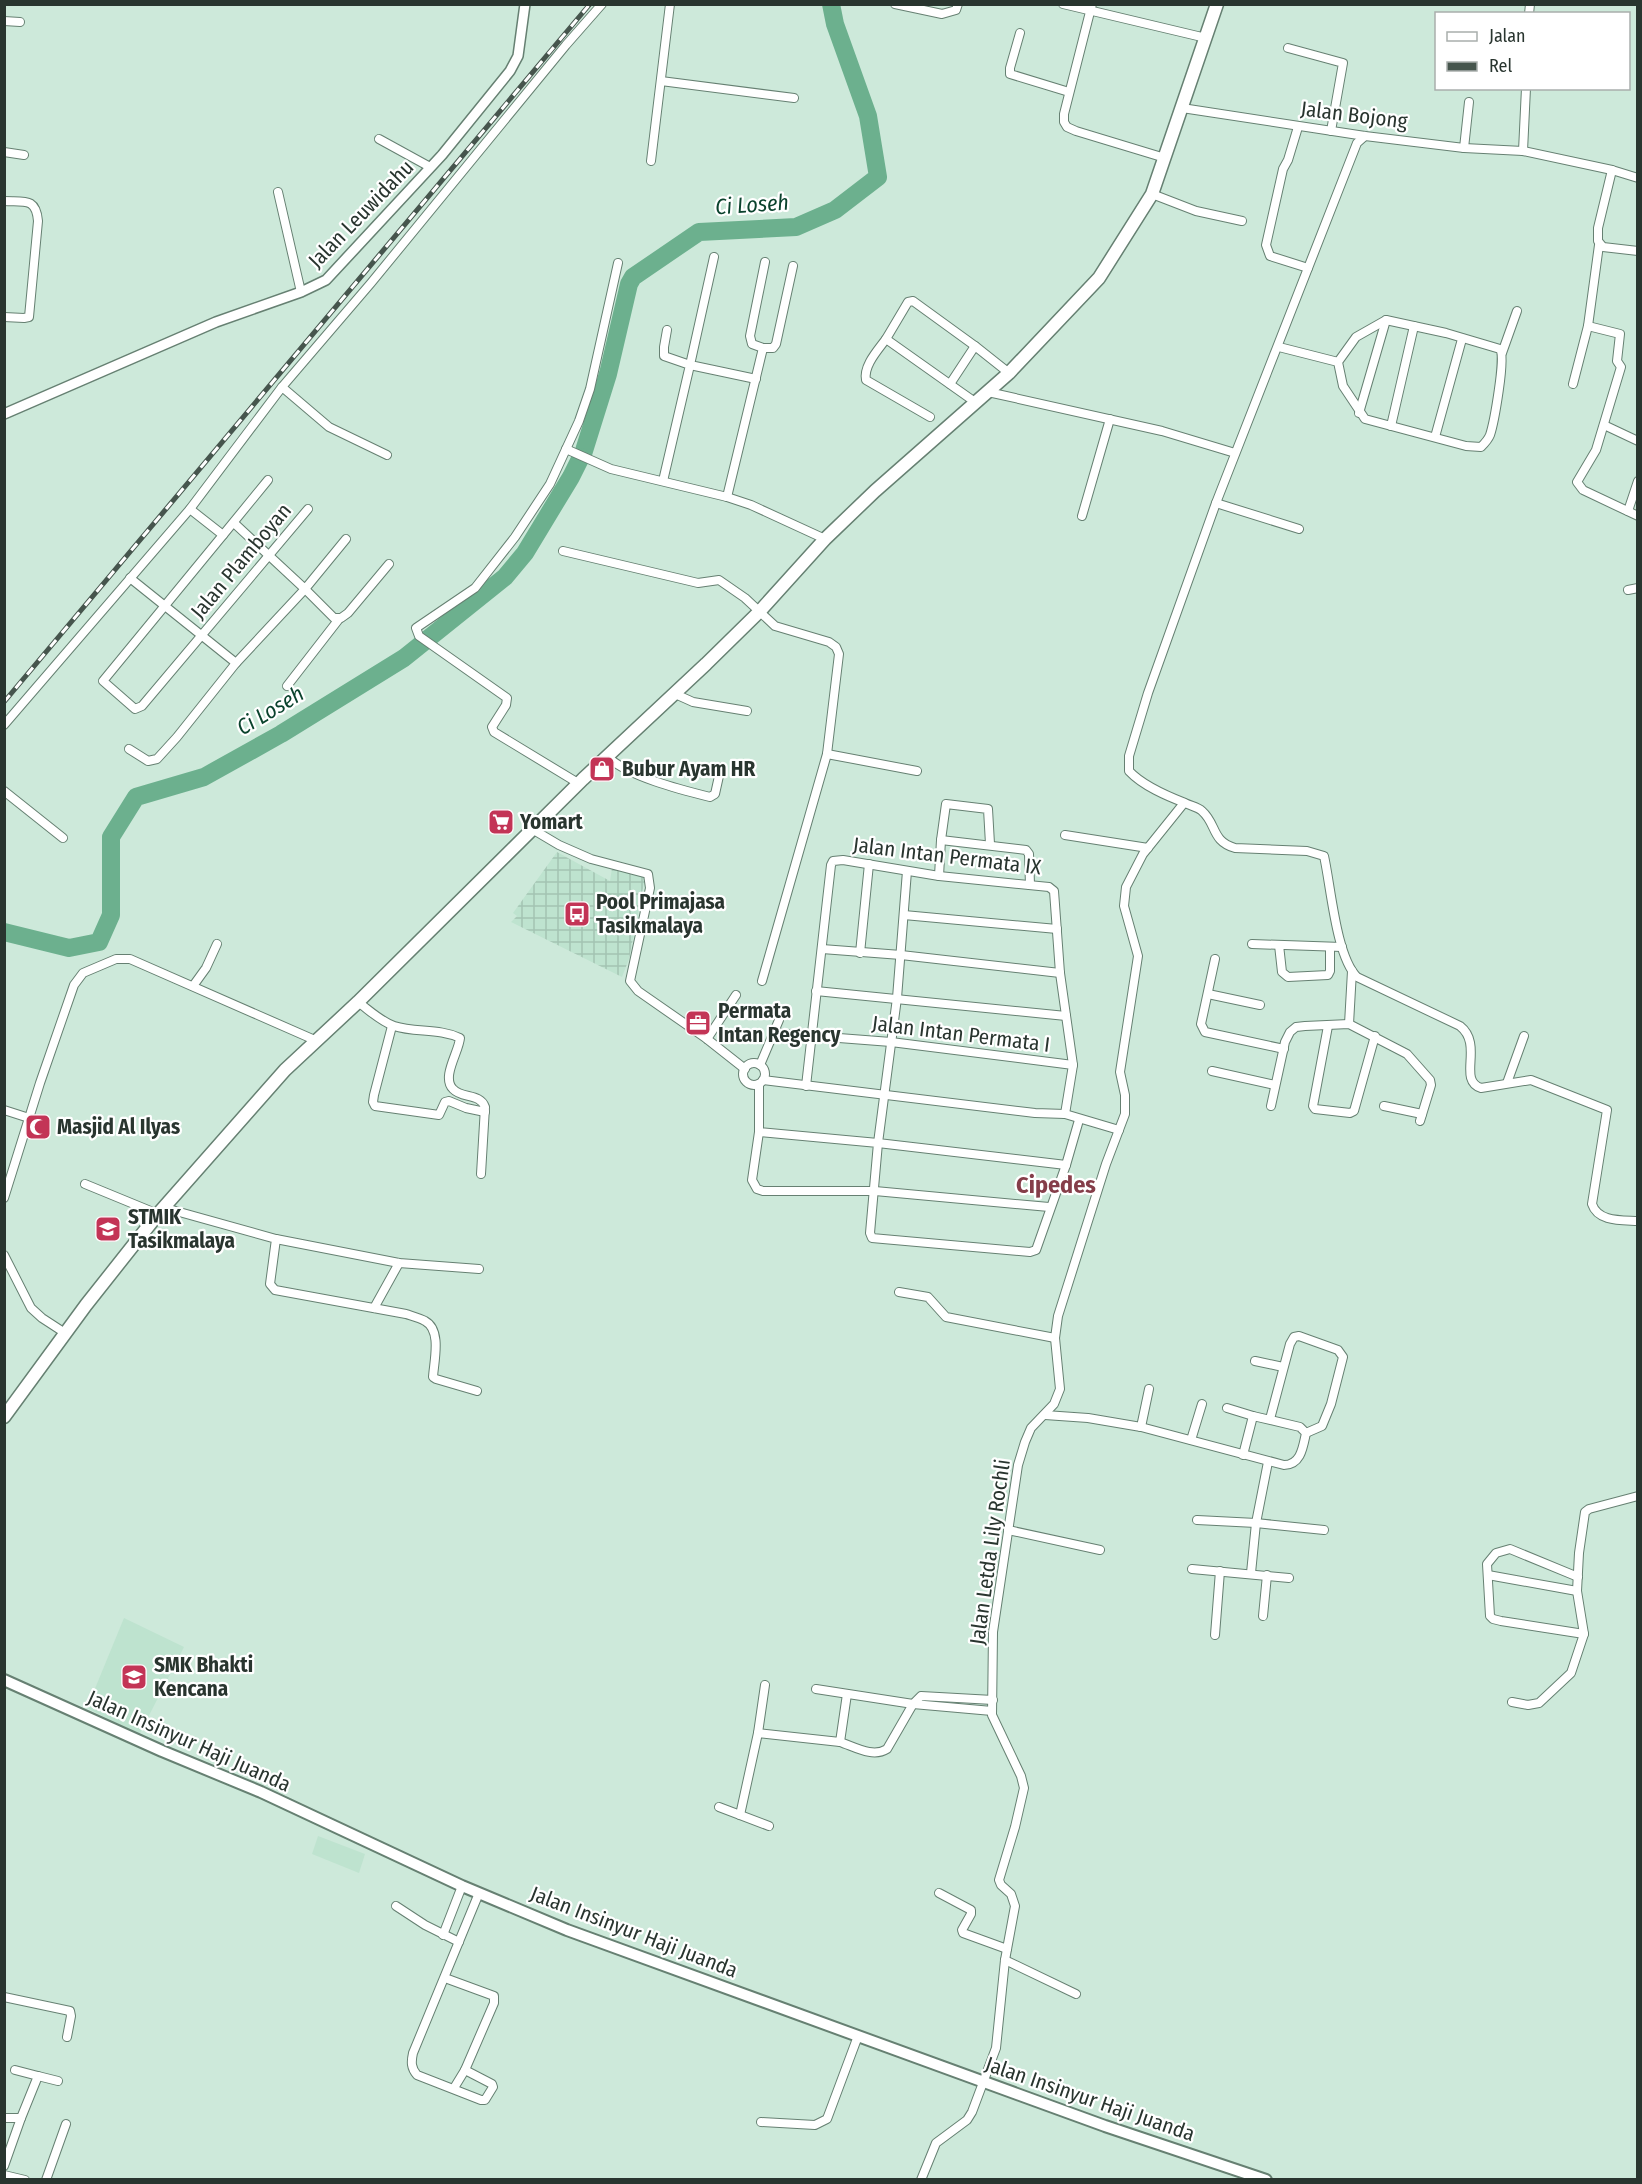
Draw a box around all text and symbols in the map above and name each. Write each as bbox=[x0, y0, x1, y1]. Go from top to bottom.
legend bbox=[1435, 12, 1630, 90]
text: Jalan bbox=[1489, 25, 1526, 47]
text: Rel bbox=[1489, 55, 1512, 77]
street label: Jalan Bojong bbox=[1299, 96, 1409, 134]
street label: Jalan Leuwidahu bbox=[303, 154, 419, 274]
water label: Ci Loseh bbox=[714, 188, 790, 221]
street label: Jalan Plamboyan bbox=[185, 498, 297, 624]
water label: Ci Loseh bbox=[232, 680, 309, 741]
shop icon: Bubur Ayam HR bbox=[587, 754, 617, 784]
place label: Bubur Ayam HR bbox=[622, 756, 755, 782]
supermarket icon: Yomart bbox=[486, 807, 516, 837]
place label: Yomart bbox=[519, 809, 583, 835]
street label: Jalan Intan Permata IX bbox=[851, 832, 1043, 881]
place label: Pool Primajasa Tasikmalaya bbox=[596, 889, 725, 939]
bus stop icon: Pool Primajasa Tasikmalaya bbox=[562, 899, 592, 929]
place label: Permata Intan Regency bbox=[718, 998, 842, 1048]
office icon: Permata Intan Regency bbox=[683, 1008, 713, 1038]
street label: Jalan Intan Permata I bbox=[871, 1010, 1051, 1058]
mosque icon: Masjid Al Ilyas bbox=[23, 1112, 53, 1142]
place label: Masjid Al Ilyas bbox=[57, 1114, 180, 1140]
district label: Cipedes bbox=[1016, 1171, 1096, 1199]
place label: STMIK Tasikmalaya bbox=[128, 1204, 235, 1254]
school or university icon: STMIK Tasikmalaya bbox=[93, 1214, 123, 1244]
street label: Jalan Letda Lily Rochli bbox=[964, 1458, 1016, 1646]
place label: SMK Bhakti Kencana bbox=[154, 1652, 253, 1702]
school or university icon: SMK Bhakti Kencana bbox=[119, 1662, 149, 1692]
street label: Jalan Insinyur Haji Juanda bbox=[83, 1684, 295, 1798]
street label: Jalan Insinyur Haji Juanda bbox=[527, 1880, 741, 1984]
street label: Jalan Insinyur Haji Juanda bbox=[982, 2051, 1198, 2147]

